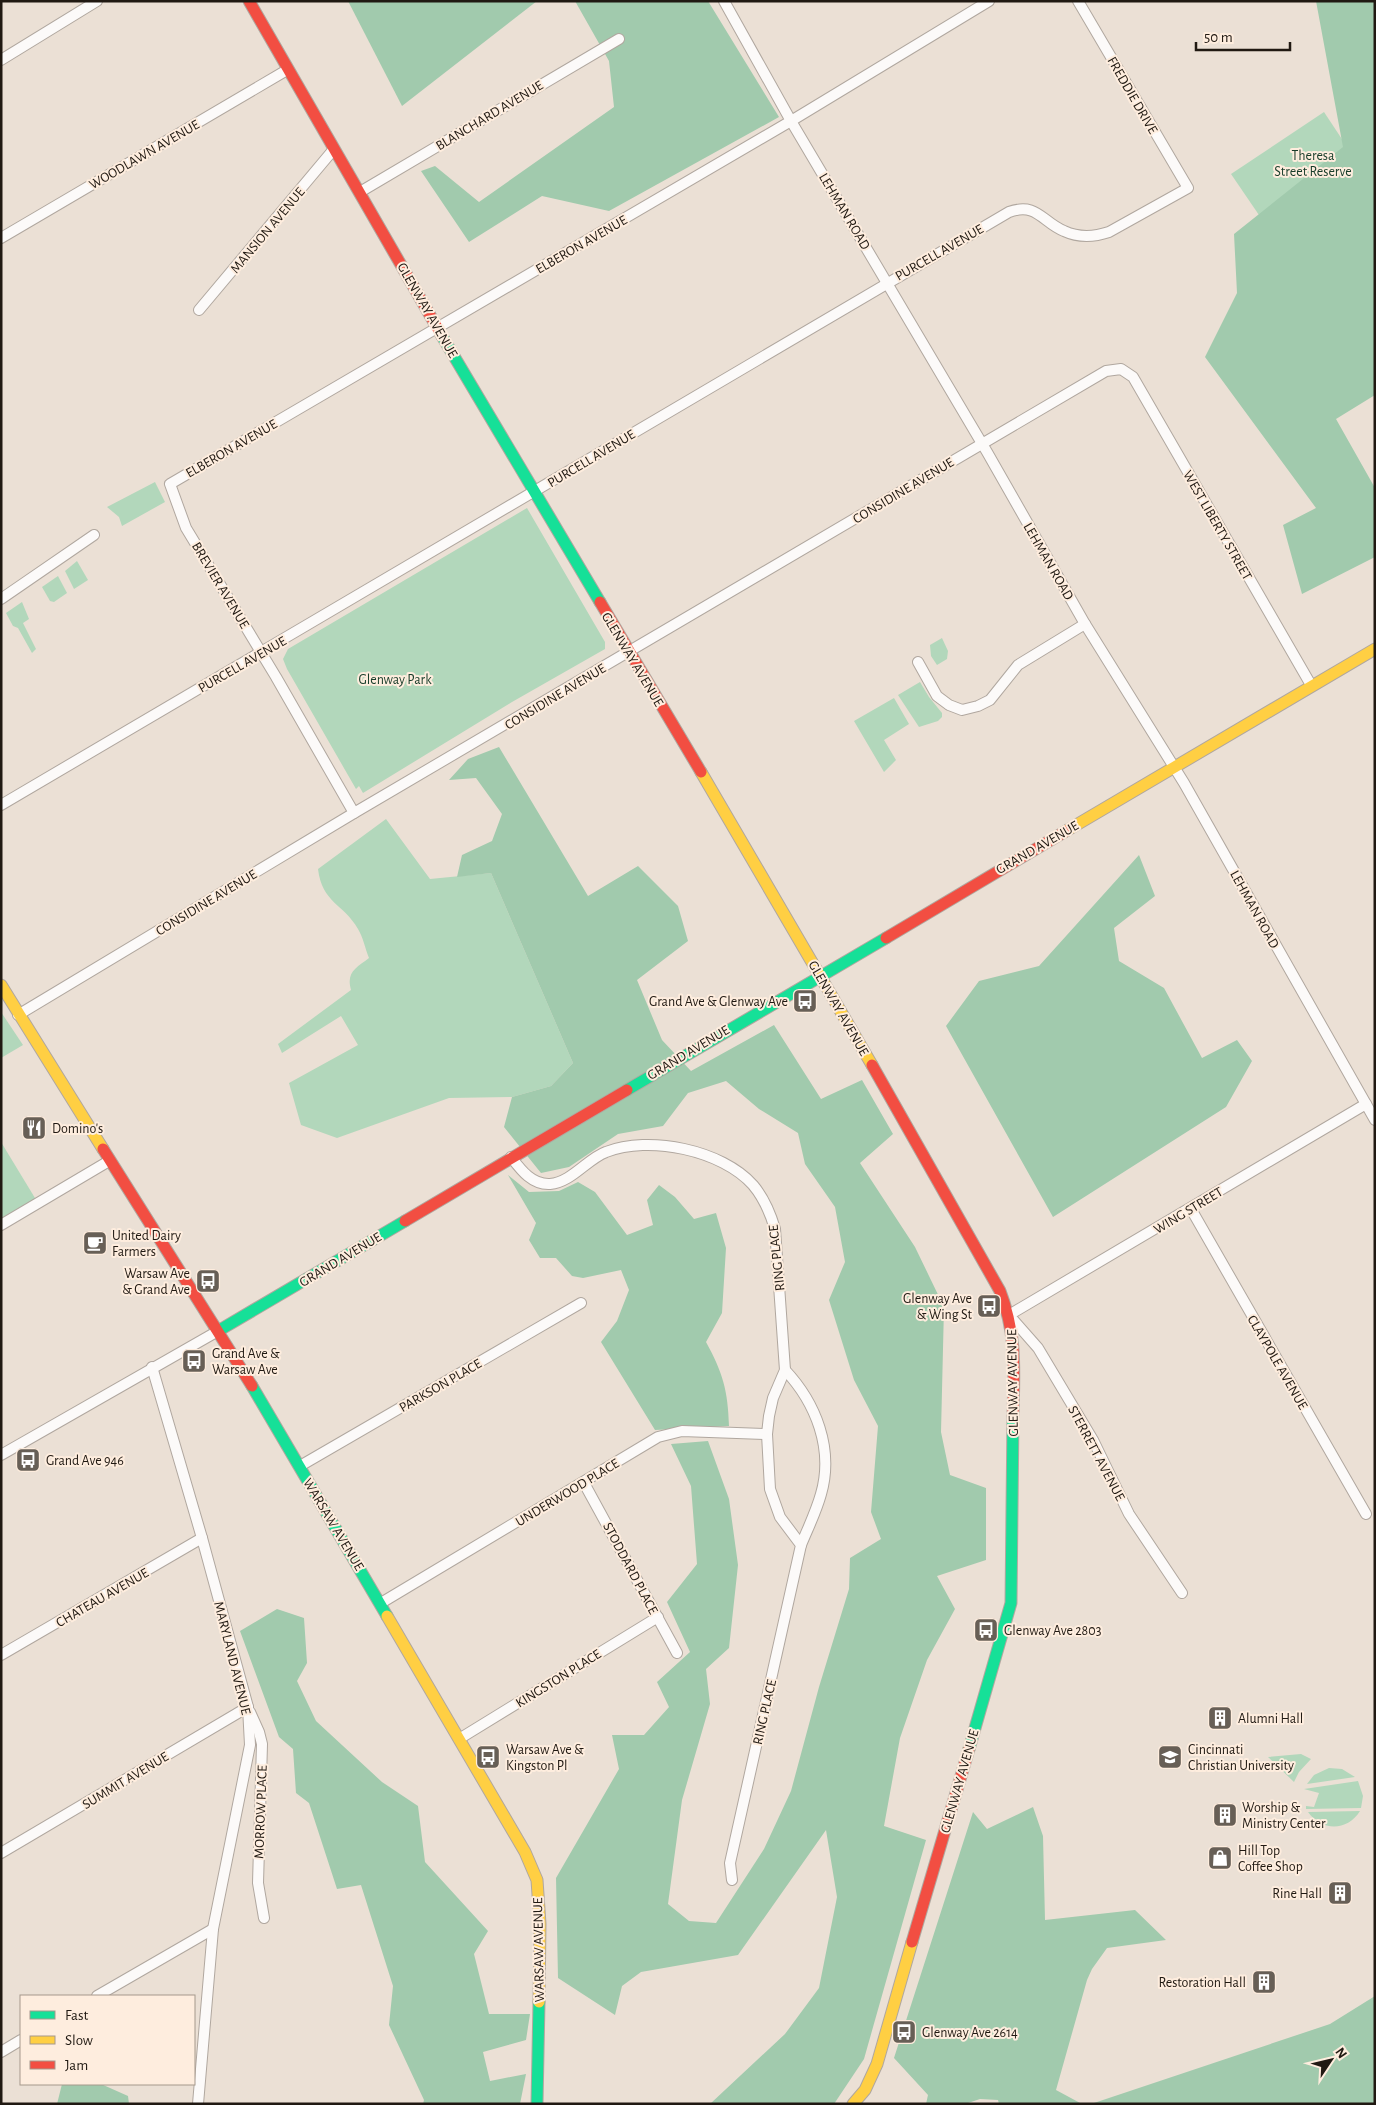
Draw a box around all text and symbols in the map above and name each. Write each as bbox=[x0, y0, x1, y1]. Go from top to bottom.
scale bar bbox=[1196, 20, 1290, 52]
text: 50 m bbox=[1204, 30, 1233, 45]
street label: FREDDIE DRIVE bbox=[1104, 55, 1160, 137]
street label: BLANCHARD AVENUE bbox=[433, 78, 546, 153]
street label: WOODLAWN AVENUE bbox=[87, 118, 202, 192]
park label: Theresa Street Reserve bbox=[1274, 149, 1352, 179]
street label: LEHMAN ROAD bbox=[816, 171, 872, 252]
street label: MANSION AVENUE bbox=[228, 185, 308, 276]
street label: ELBERON AVENUE bbox=[534, 213, 630, 277]
street label: PURCELL AVENUE bbox=[893, 222, 986, 284]
street label: GLENWAY AVENUE bbox=[394, 261, 460, 361]
street label: ELBERON AVENUE bbox=[184, 417, 280, 481]
street label: PURCELL AVENUE bbox=[545, 427, 638, 490]
street label: CONSIDINE AVENUE bbox=[851, 455, 957, 526]
street label: WEST LIBERTY STREET bbox=[1180, 468, 1254, 583]
street label: LEHMAN ROAD bbox=[1020, 520, 1076, 603]
street label: BREVIER AVENUE bbox=[189, 540, 252, 631]
street label: GLENWAY AVENUE bbox=[599, 610, 666, 709]
street label: PURCELL AVENUE bbox=[196, 634, 289, 696]
street label: CONSIDINE AVENUE bbox=[503, 661, 609, 732]
park label: Glenway Park bbox=[358, 673, 432, 687]
street label: GRAND AVENUE bbox=[994, 819, 1081, 877]
street label: CONSIDINE AVENUE bbox=[154, 867, 260, 938]
street label: LEHMAN ROAD bbox=[1227, 868, 1281, 951]
street label: GLENWAY AVENUE bbox=[805, 959, 871, 1059]
bus stop icon: Grand Ave & Glenway Ave bbox=[792, 988, 818, 1014]
place label: Grand Ave & Glenway Ave bbox=[649, 995, 788, 1009]
street label: GRAND AVENUE bbox=[645, 1023, 732, 1083]
restaurant icon: Domino's bbox=[21, 1115, 47, 1141]
place label: Domino's bbox=[52, 1122, 103, 1136]
street label: WING STREET bbox=[1152, 1185, 1226, 1237]
street label: RING PLACE bbox=[767, 1224, 787, 1292]
place label: United Dairy Farmers bbox=[112, 1229, 181, 1259]
cafe icon: United Dairy Farmers bbox=[82, 1230, 108, 1256]
street label: GRAND AVENUE bbox=[297, 1230, 384, 1290]
place label: Warsaw Ave & Grand Ave bbox=[122, 1267, 190, 1297]
bus stop icon: Warsaw Ave & Grand Ave bbox=[195, 1268, 221, 1294]
place label: Glenway Ave & Wing St bbox=[903, 1292, 973, 1322]
bus stop icon: Glenway Ave & Wing St bbox=[976, 1293, 1002, 1319]
street label: CLAYPOLE AVENUE bbox=[1244, 1313, 1310, 1412]
street label: GLENWAY AVENUE bbox=[1005, 1329, 1021, 1437]
place label: Grand Ave & Warsaw Ave bbox=[212, 1347, 280, 1377]
bus stop icon: Grand Ave & Warsaw Ave bbox=[181, 1348, 207, 1374]
street label: PARKSON PLACE bbox=[397, 1357, 484, 1415]
street label: STERRETT AVENUE bbox=[1065, 1403, 1127, 1504]
bus stop icon: Grand Ave 946 bbox=[15, 1447, 41, 1473]
place label: Grand Ave 946 bbox=[46, 1454, 124, 1468]
street label: UNDERWOOD PLACE bbox=[513, 1456, 622, 1529]
street label: WARSAW AVENUE bbox=[300, 1476, 366, 1573]
street label: STODDARD PLACE bbox=[600, 1520, 660, 1617]
street label: CHATEAU AVENUE bbox=[54, 1566, 151, 1630]
street label: MARYLAND AVENUE bbox=[211, 1600, 253, 1717]
bus stop icon: Glenway Ave 2803 bbox=[973, 1617, 999, 1643]
place label: Glenway Ave 2803 bbox=[1004, 1624, 1102, 1638]
street label: KINGSTON PLACE bbox=[513, 1647, 604, 1711]
street label: RING PLACE bbox=[751, 1678, 779, 1746]
building icon: Alumni Hall bbox=[1207, 1705, 1233, 1731]
place label: Alumni Hall bbox=[1238, 1712, 1303, 1726]
street label: GLENWAY AVENUE bbox=[938, 1728, 982, 1835]
place label: Warsaw Ave & Kingston Pl bbox=[506, 1743, 584, 1773]
place label: Cincinnati Christian University bbox=[1188, 1743, 1294, 1773]
bus stop icon: Warsaw Ave & Kingston Pl bbox=[475, 1744, 501, 1770]
school or university icon: Cincinnati Christian University bbox=[1157, 1744, 1183, 1770]
street label: SUMMIT AVENUE bbox=[80, 1750, 171, 1812]
street label: MORROW PLACE bbox=[252, 1765, 270, 1859]
place label: Worship & Ministry Center bbox=[1242, 1801, 1326, 1831]
building icon: Worship & Ministry Center bbox=[1212, 1802, 1238, 1828]
place label: Hill Top Coffee Shop bbox=[1238, 1844, 1303, 1874]
shop icon: Hill Top Coffee Shop bbox=[1207, 1845, 1233, 1871]
building icon: Rine Hall bbox=[1327, 1880, 1353, 1906]
place label: Rine Hall bbox=[1272, 1887, 1322, 1901]
street label: WARSAW AVENUE bbox=[531, 1897, 547, 2002]
building icon: Restoration Hall bbox=[1251, 1969, 1277, 1995]
place label: Restoration Hall bbox=[1158, 1976, 1246, 1990]
legend bbox=[20, 1995, 195, 2085]
text: Fast bbox=[65, 2008, 89, 2023]
bus stop icon: Glenway Ave 2614 bbox=[891, 2019, 917, 2045]
place label: Glenway Ave 2614 bbox=[922, 2026, 1018, 2040]
text: Slow bbox=[65, 2033, 93, 2048]
north arrow bbox=[1306, 2035, 1356, 2085]
text: N bbox=[1332, 2045, 1349, 2061]
text: Jam bbox=[65, 2058, 88, 2073]

